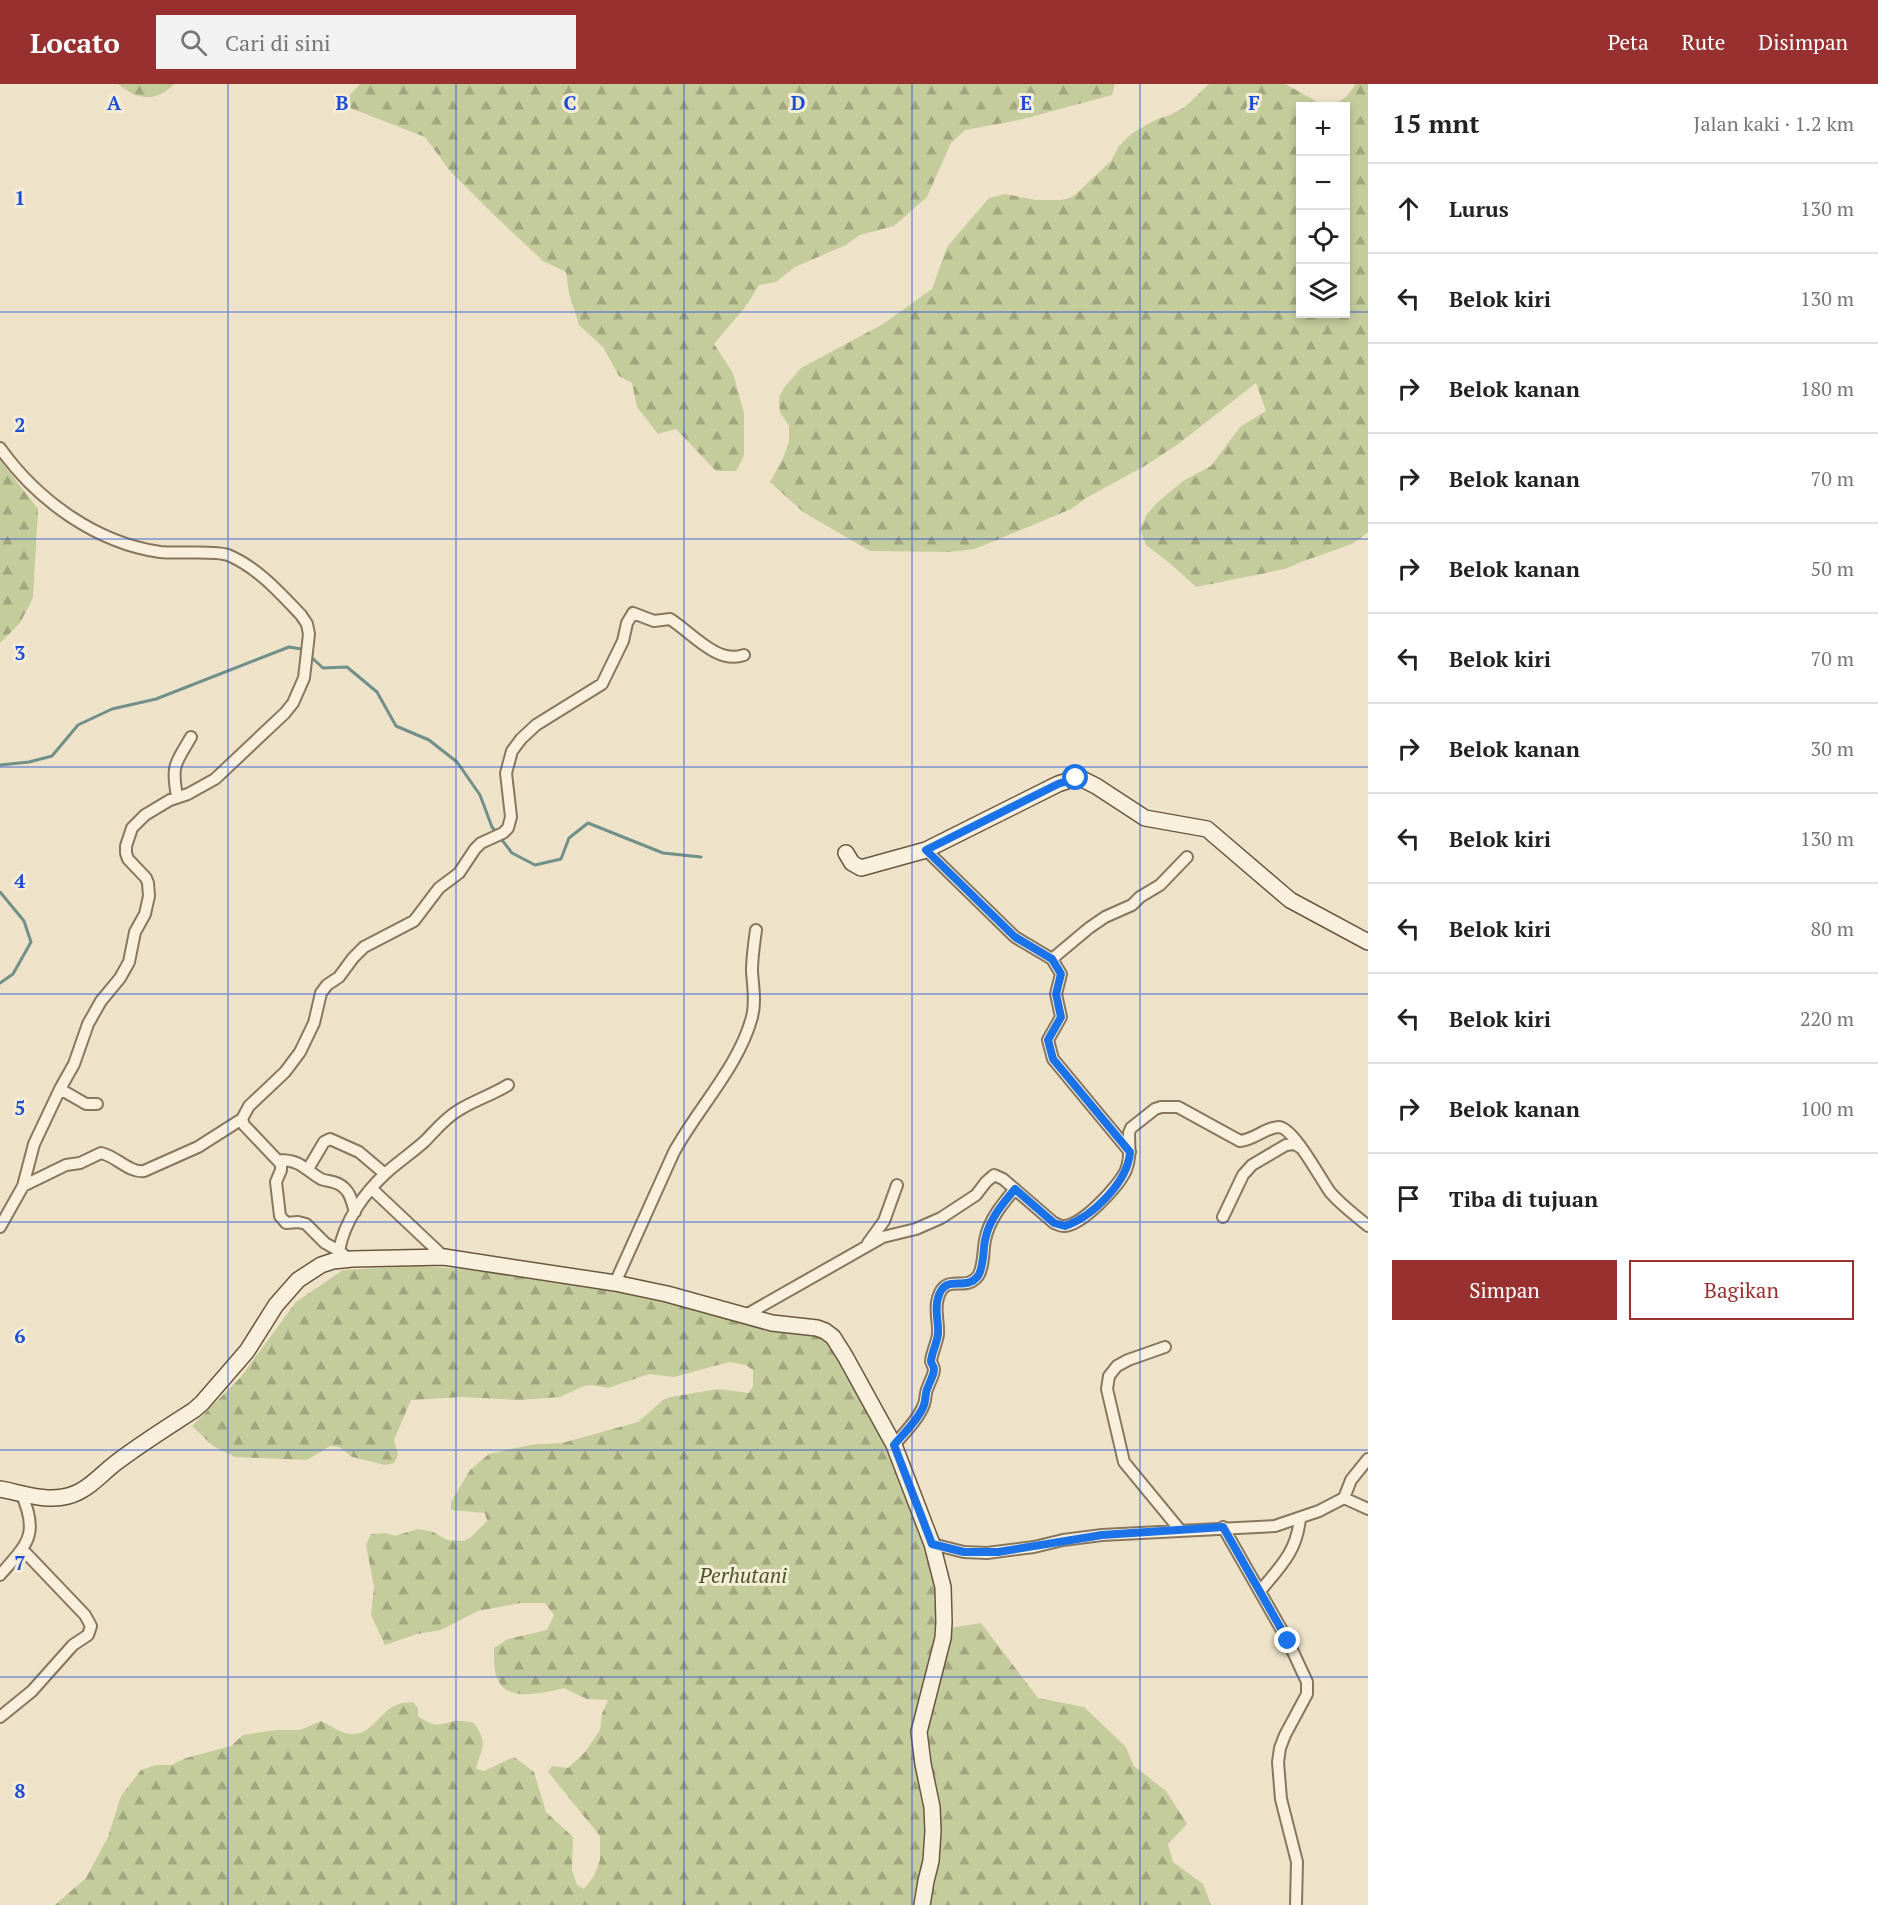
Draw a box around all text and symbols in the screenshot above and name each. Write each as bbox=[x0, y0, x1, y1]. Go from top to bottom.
search box bbox=[156, 15, 576, 69]
text: Locato bbox=[30, 24, 120, 61]
icon: search bbox=[177, 26, 210, 59]
text: Cari di sini bbox=[225, 28, 331, 57]
text: Peta bbox=[1608, 28, 1649, 56]
text: Rute bbox=[1682, 28, 1725, 56]
text: Disimpan bbox=[1758, 28, 1848, 56]
text: A bbox=[107, 89, 122, 116]
text: B bbox=[336, 89, 349, 116]
text: C bbox=[563, 89, 577, 116]
text: D bbox=[791, 89, 805, 116]
text: E bbox=[1020, 89, 1032, 116]
text: F bbox=[1248, 89, 1260, 116]
map controls bbox=[1296, 102, 1350, 318]
button: + bbox=[1296, 102, 1350, 156]
text: 15 mnt bbox=[1392, 106, 1480, 140]
text: Jalan kaki · 1.2 km bbox=[1694, 110, 1854, 137]
button: − bbox=[1296, 156, 1350, 210]
text: 1 bbox=[14, 184, 26, 211]
icon: ahead bbox=[1392, 192, 1425, 225]
text: Lurus bbox=[1449, 194, 1509, 223]
text: 130 m bbox=[1800, 195, 1854, 222]
button: locate bbox=[1296, 210, 1350, 264]
button: layers bbox=[1296, 264, 1350, 318]
icon: left bbox=[1392, 282, 1425, 315]
text: Belok kiri bbox=[1449, 284, 1551, 313]
text: 130 m bbox=[1800, 285, 1854, 312]
icon: right bbox=[1392, 372, 1425, 405]
text: Belok kanan bbox=[1449, 374, 1580, 403]
text: 180 m bbox=[1800, 375, 1854, 402]
text: 2 bbox=[14, 411, 26, 438]
icon: right bbox=[1392, 462, 1425, 495]
text: Belok kanan bbox=[1449, 464, 1580, 493]
text: 70 m bbox=[1811, 465, 1854, 492]
icon: right bbox=[1392, 552, 1425, 585]
text: Belok kanan bbox=[1449, 554, 1580, 583]
text: 50 m bbox=[1811, 555, 1854, 582]
text: 3 bbox=[14, 639, 26, 666]
icon: left bbox=[1392, 642, 1425, 675]
text: Belok kiri bbox=[1449, 644, 1551, 673]
text: 70 m bbox=[1811, 645, 1854, 672]
icon: right bbox=[1392, 732, 1425, 765]
text: Belok kanan bbox=[1449, 734, 1580, 763]
text: 30 m bbox=[1811, 735, 1854, 762]
route start bbox=[1062, 764, 1088, 790]
icon: left bbox=[1392, 822, 1425, 855]
text: Belok kiri bbox=[1449, 824, 1551, 853]
text: 130 m bbox=[1800, 825, 1854, 852]
text: 4 bbox=[14, 867, 26, 894]
icon: left bbox=[1392, 912, 1425, 945]
text: Belok kiri bbox=[1449, 914, 1551, 943]
text: 80 m bbox=[1811, 915, 1854, 942]
icon: left bbox=[1392, 1002, 1425, 1035]
text: Belok kiri bbox=[1449, 1004, 1551, 1033]
text: 220 m bbox=[1800, 1005, 1854, 1032]
icon: right bbox=[1392, 1092, 1425, 1125]
text: 5 bbox=[14, 1094, 26, 1121]
text: Belok kanan bbox=[1449, 1094, 1580, 1123]
text: 100 m bbox=[1800, 1095, 1854, 1122]
icon: arrive bbox=[1392, 1182, 1425, 1215]
text: Tiba di tujuan bbox=[1449, 1184, 1598, 1213]
button: Simpan bbox=[1392, 1260, 1617, 1320]
button: Bagikan bbox=[1629, 1260, 1854, 1320]
text: 6 bbox=[14, 1322, 26, 1349]
text: 7 bbox=[14, 1549, 26, 1576]
park label: Perhutani bbox=[698, 1561, 787, 1589]
route end bbox=[1274, 1627, 1300, 1653]
text: 8 bbox=[14, 1777, 26, 1804]

